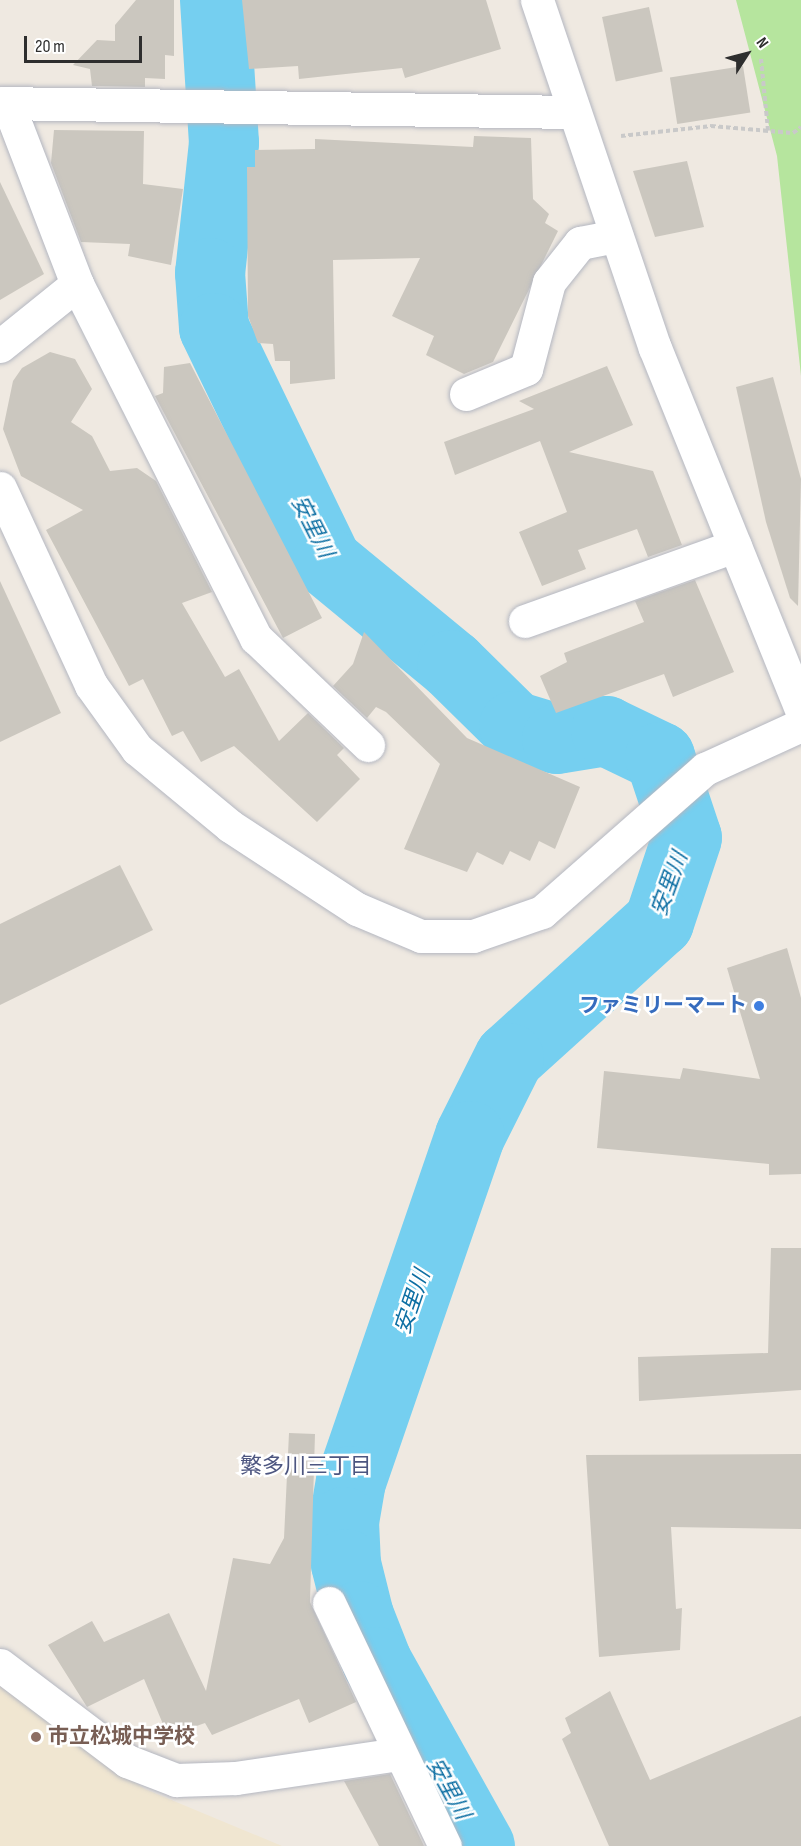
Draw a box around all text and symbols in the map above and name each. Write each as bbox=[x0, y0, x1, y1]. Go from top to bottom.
scale bar bbox=[27, 24, 146, 62]
north arrow bbox=[717, 24, 777, 84]
text: N bbox=[752, 34, 772, 52]
text: 20 m bbox=[35, 36, 65, 57]
water label: 安里川 bbox=[285, 492, 339, 562]
water label: 安里川 bbox=[646, 848, 694, 920]
place label: ファミリーマート bbox=[579, 993, 747, 1019]
marker: ファミリーマート bbox=[752, 999, 766, 1013]
water label: 安里川 bbox=[390, 1267, 436, 1337]
district label: 繁多川三丁目 bbox=[240, 1454, 372, 1480]
place label: 市立松城中学校 bbox=[48, 1724, 195, 1750]
marker: 市立松城中学校 bbox=[29, 1730, 43, 1744]
water label: 安里川 bbox=[420, 1754, 476, 1824]

